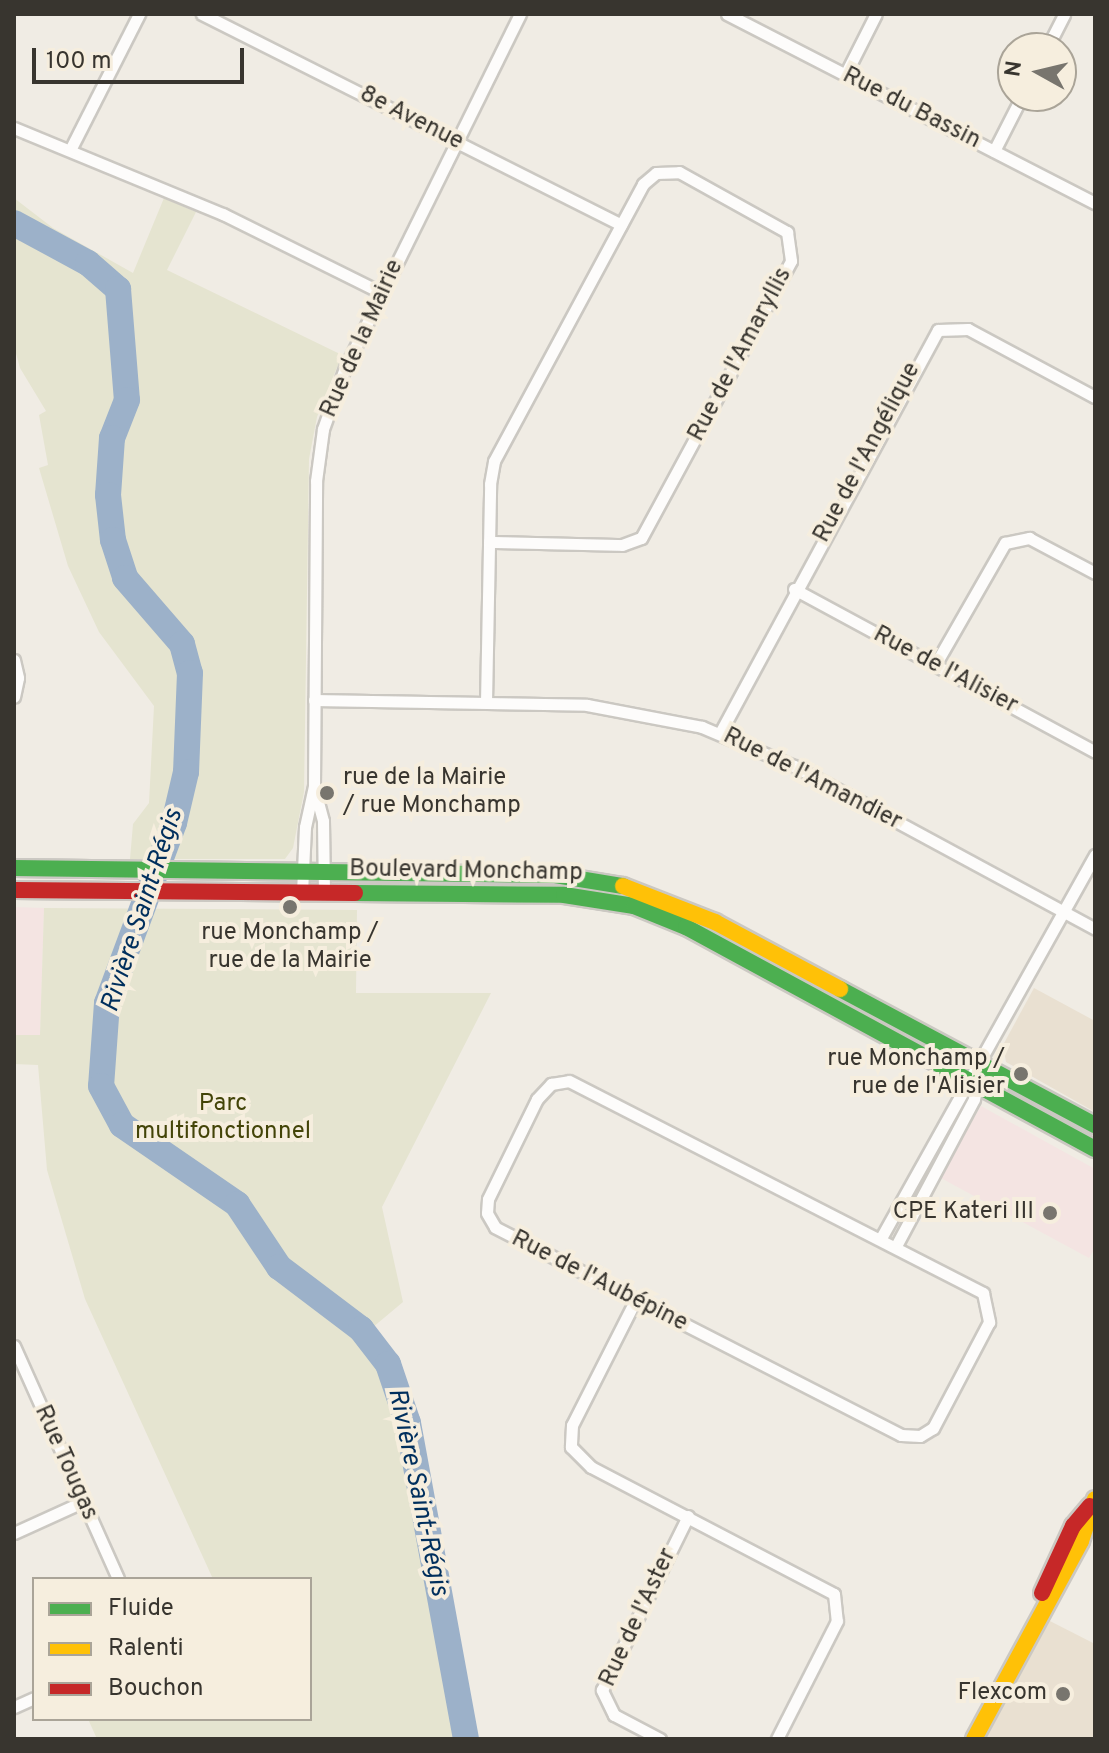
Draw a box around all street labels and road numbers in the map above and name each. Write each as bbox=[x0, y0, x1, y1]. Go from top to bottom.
street label: Rue du Bassin bbox=[837, 62, 985, 156]
street label: 8e Avenue bbox=[354, 80, 468, 158]
street label: Rue de la Mairie bbox=[315, 256, 411, 422]
street label: Rue de l'Amaryllis bbox=[683, 263, 799, 447]
street label: Rue de l'Angélique bbox=[808, 358, 928, 548]
street label: Rue de l'Alisier bbox=[868, 621, 1022, 721]
street label: Rue de l'Amandier bbox=[718, 723, 906, 837]
street label: Boulevard Monchamp bbox=[349, 856, 583, 888]
street label: Rue de l'Aubépine bbox=[506, 1225, 692, 1339]
street label: Rue Tougas bbox=[27, 1401, 103, 1525]
street label: Rue de l'Aster bbox=[594, 1544, 684, 1692]

